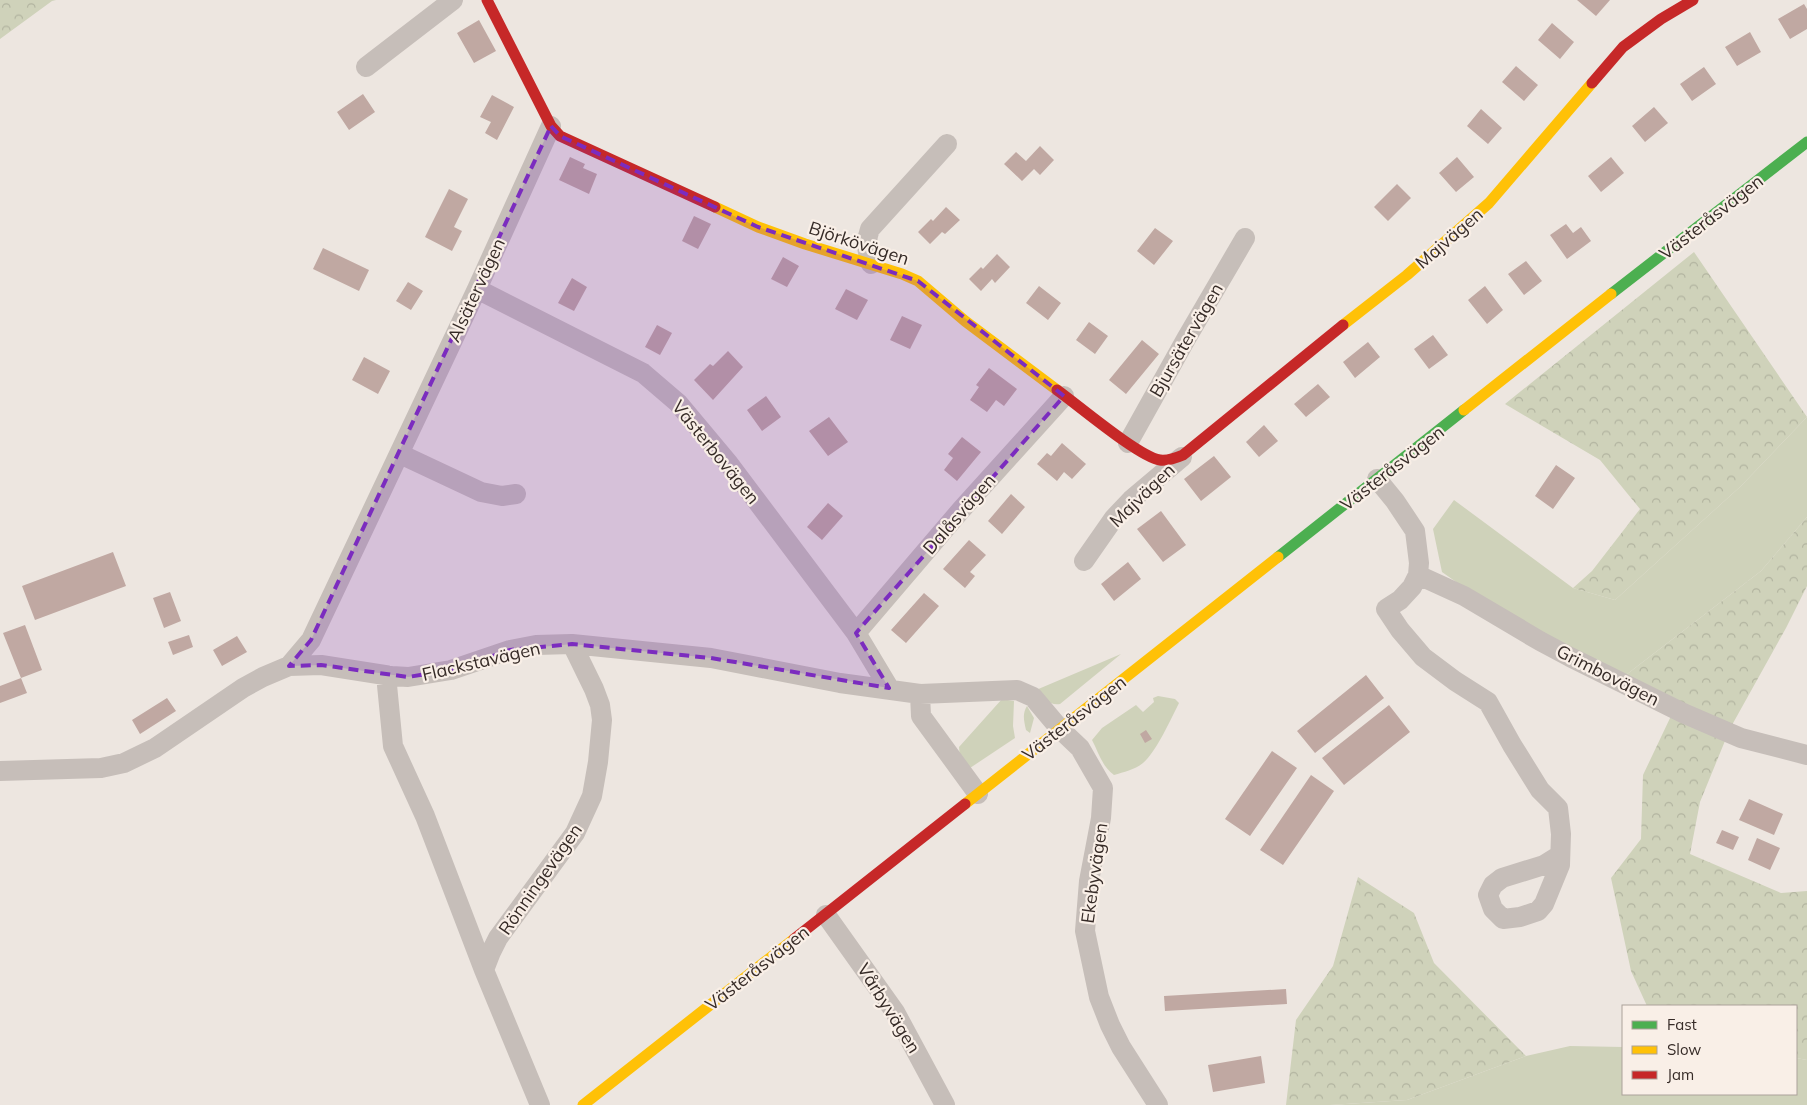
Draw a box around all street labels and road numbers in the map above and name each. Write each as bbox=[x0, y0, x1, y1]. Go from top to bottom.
street label: Västeråsvägen bbox=[1654, 169, 1768, 265]
street label: Majvägen bbox=[1410, 202, 1488, 274]
street label: Björkövägen bbox=[806, 216, 912, 270]
street label: Alsätervägen bbox=[442, 234, 510, 346]
street label: Bjursätervägen bbox=[1144, 279, 1228, 401]
street label: Västerbovägen bbox=[667, 395, 765, 509]
street label: Västeråsvägen bbox=[1335, 420, 1449, 516]
street label: Majvägen bbox=[1104, 458, 1180, 532]
street label: Dalåsvägen bbox=[918, 469, 1000, 559]
street label: Flackstavägen bbox=[420, 636, 542, 686]
street label: Grimbovägen bbox=[1553, 639, 1663, 711]
street label: Västeråsvägen bbox=[1017, 670, 1131, 766]
street label: Rönningevägen bbox=[493, 819, 587, 939]
street label: Ekebyvägen bbox=[1076, 821, 1112, 925]
street label: Västeråsvägen bbox=[700, 920, 814, 1016]
street label: Vårbyvägen bbox=[852, 959, 926, 1057]

